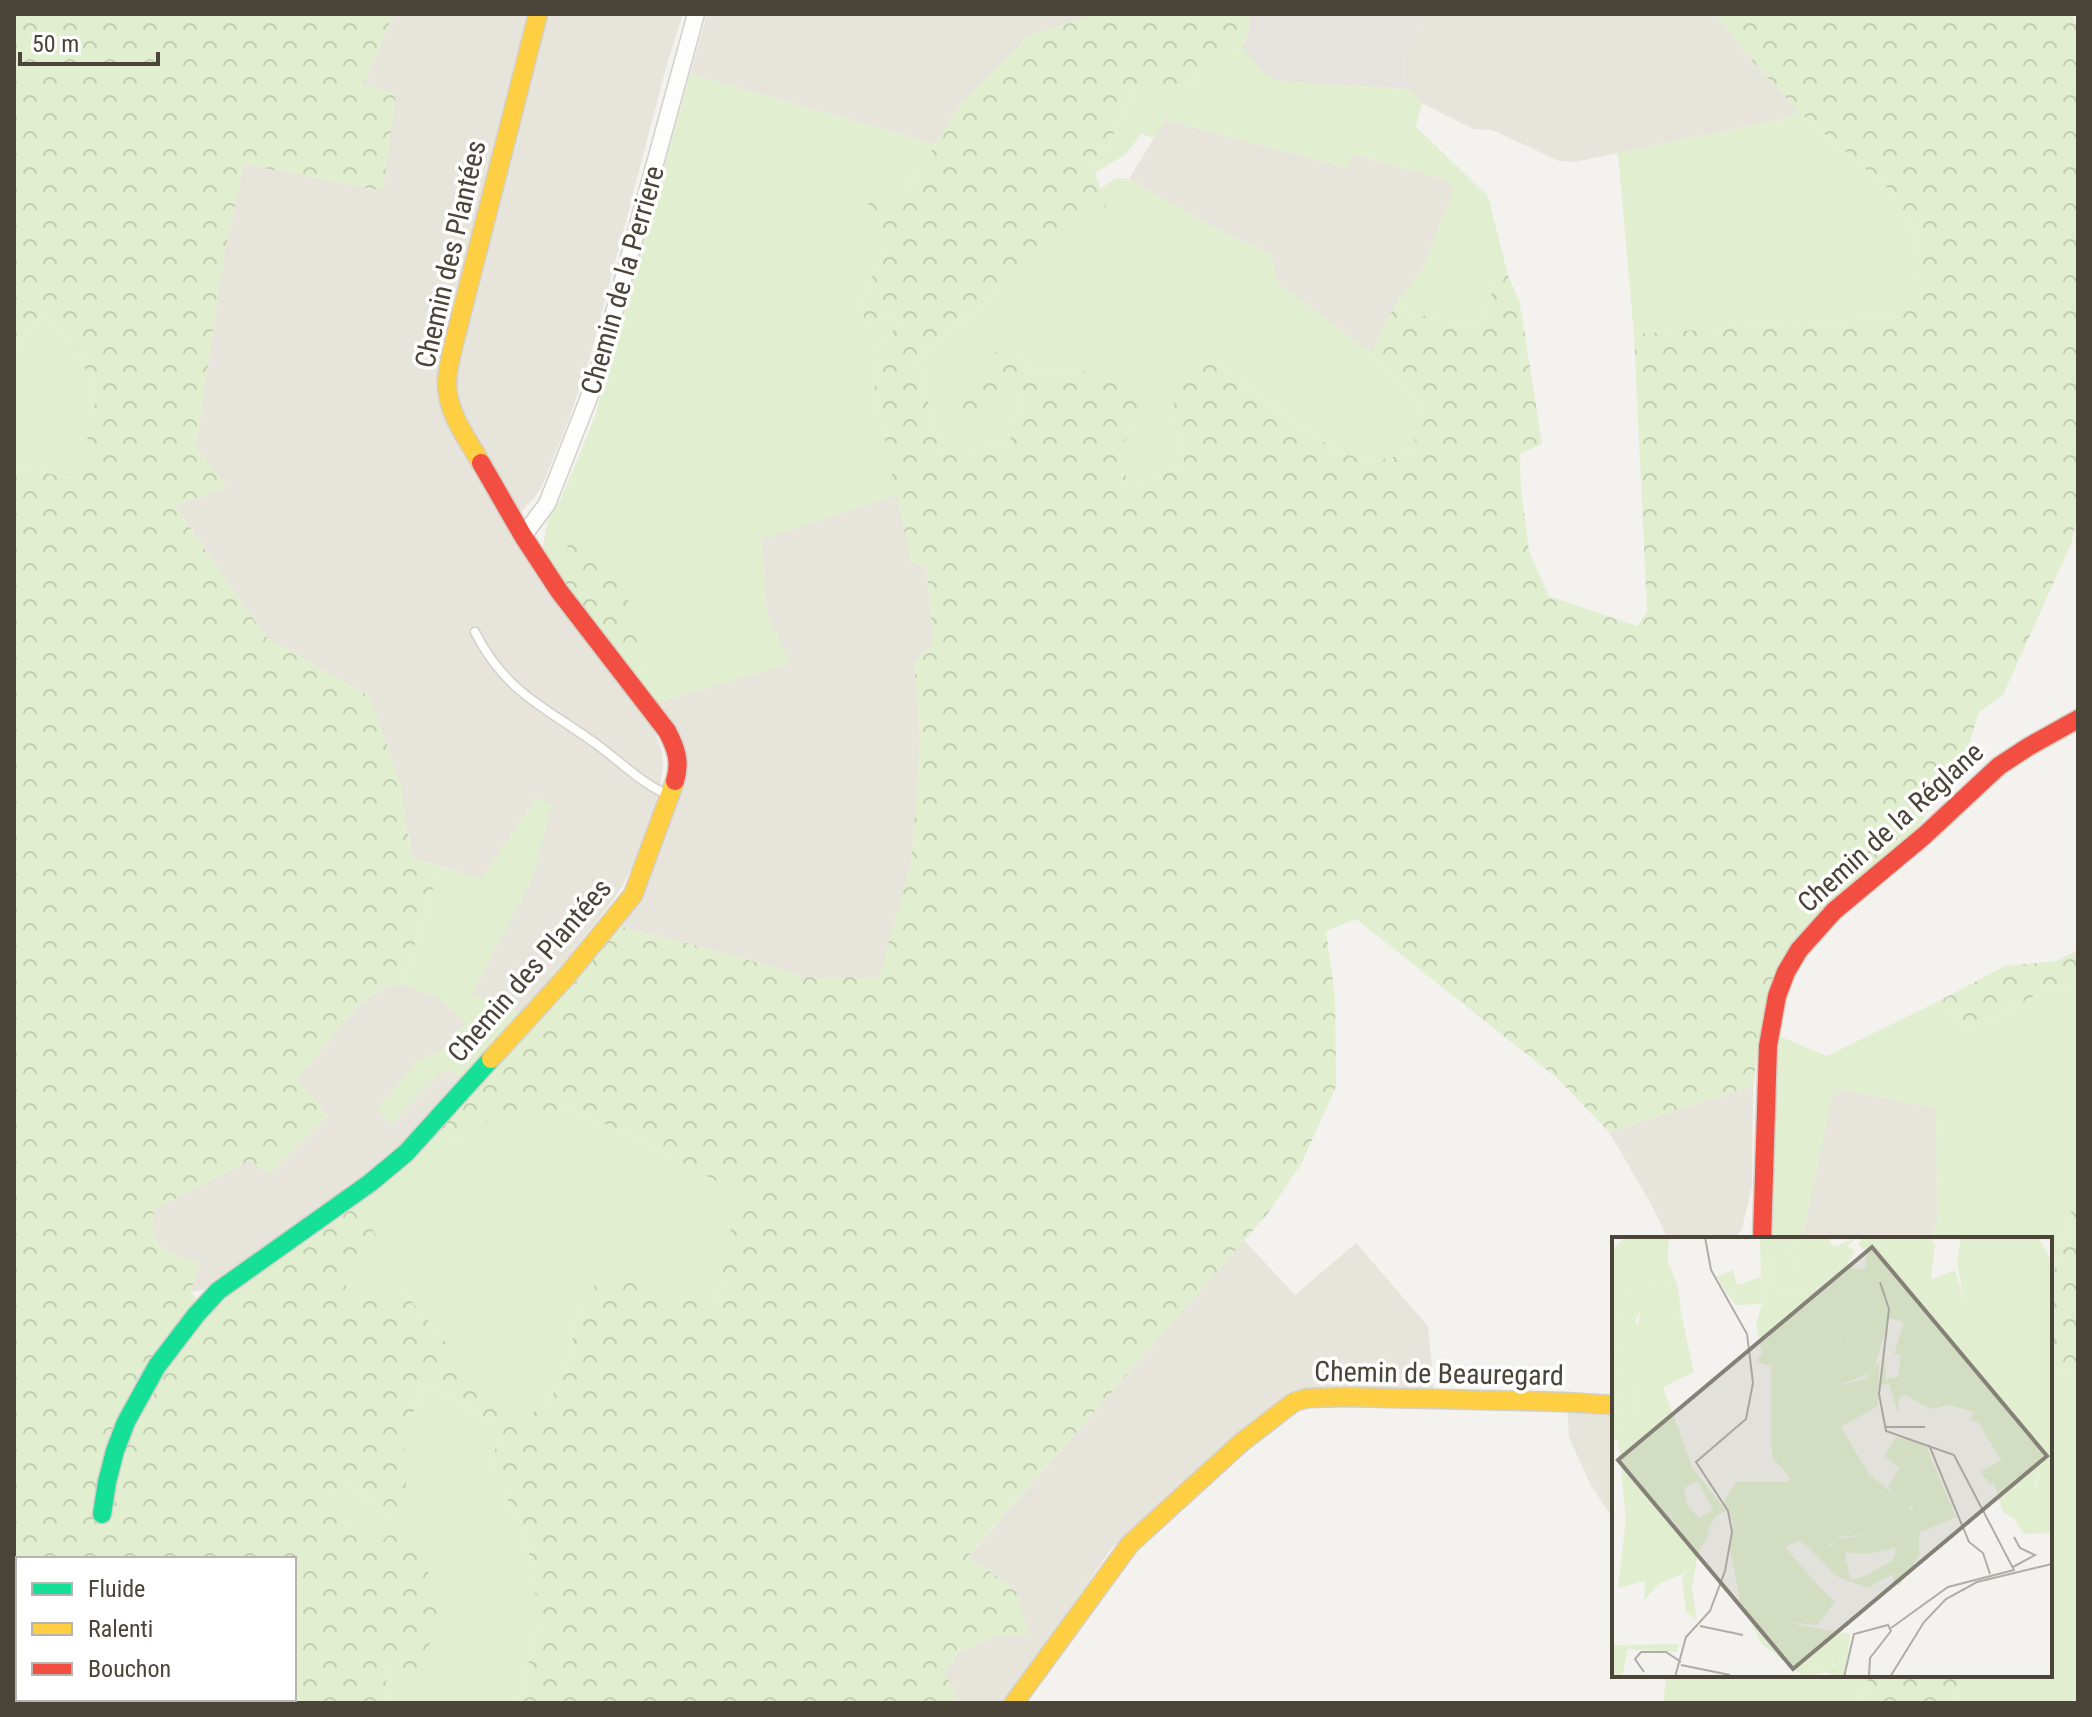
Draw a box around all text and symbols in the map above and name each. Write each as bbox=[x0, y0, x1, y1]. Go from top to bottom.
scale bar bbox=[20, 16, 158, 66]
text: 50 m bbox=[32, 30, 79, 58]
street label: Chemin des Plantées bbox=[408, 137, 493, 371]
street label: Chemin de la Perriere bbox=[574, 162, 671, 398]
street label: Chemin de la Réglane bbox=[1791, 735, 1990, 919]
street label: Chemin des Plantées bbox=[441, 872, 618, 1069]
inset map bbox=[1612, 1237, 2052, 1677]
street label: Chemin de Beauregard bbox=[1314, 1355, 1564, 1392]
legend bbox=[16, 1557, 296, 1701]
text: Fluide bbox=[88, 1575, 145, 1603]
text: Ralenti bbox=[88, 1615, 153, 1643]
text: Bouchon bbox=[88, 1655, 171, 1683]

